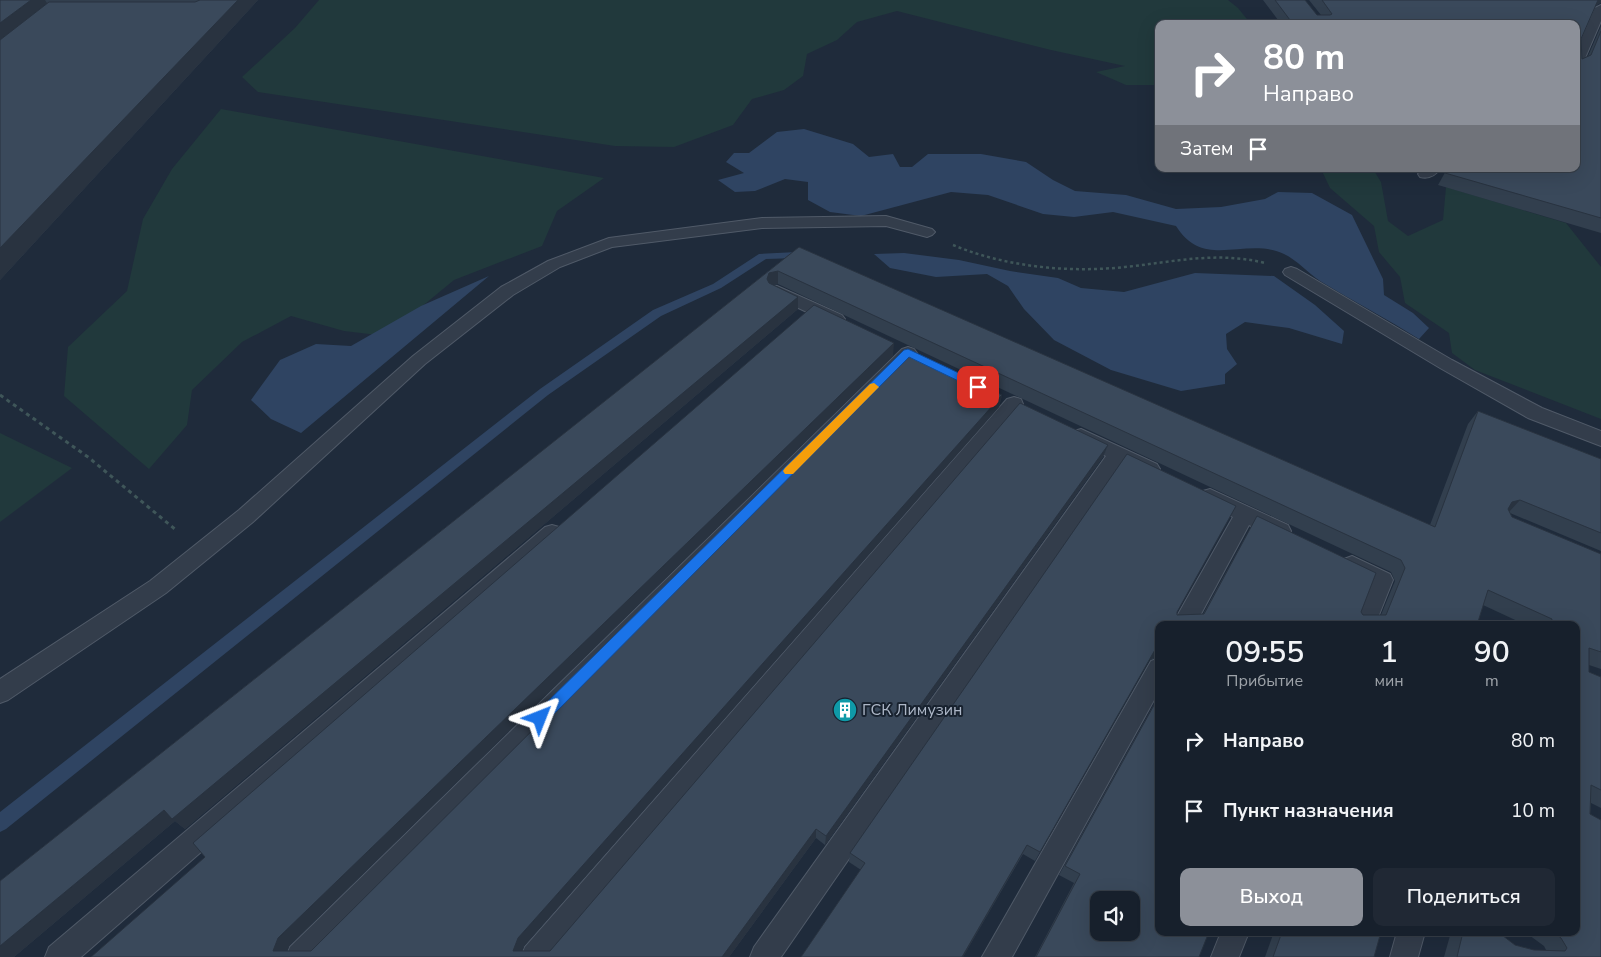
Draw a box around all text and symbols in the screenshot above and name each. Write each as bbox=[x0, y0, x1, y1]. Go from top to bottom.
text: 80 m bbox=[1263, 34, 1345, 81]
icon: right bbox=[1180, 40, 1245, 105]
text: Направо bbox=[1263, 79, 1354, 109]
icon: arrive bbox=[1244, 135, 1272, 163]
text: Затем bbox=[1180, 136, 1234, 162]
pin bbox=[957, 366, 999, 408]
icon: arrive bbox=[964, 373, 992, 401]
text: 09:55 bbox=[1225, 632, 1304, 673]
text: 1 bbox=[1380, 632, 1398, 673]
text: 90 bbox=[1474, 632, 1510, 673]
text: Прибытие bbox=[1226, 670, 1303, 692]
text: мин bbox=[1374, 670, 1404, 692]
text: m bbox=[1485, 670, 1499, 692]
position arrow bbox=[513, 691, 565, 743]
building icon: ГСК Лимузин bbox=[832, 697, 858, 723]
place label: ГСК Лимузин bbox=[862, 699, 962, 721]
icon: right bbox=[1180, 727, 1208, 755]
text: Направо bbox=[1223, 728, 1304, 754]
text: 80 m bbox=[1511, 728, 1555, 754]
icon: arrive bbox=[1180, 797, 1208, 825]
text: Пункт назначения bbox=[1223, 798, 1394, 824]
text: 10 m bbox=[1511, 798, 1555, 824]
button: Выход bbox=[1180, 868, 1363, 926]
button: Поделиться bbox=[1373, 868, 1555, 926]
map controls bbox=[1090, 891, 1140, 941]
button: sound bbox=[1090, 891, 1140, 941]

